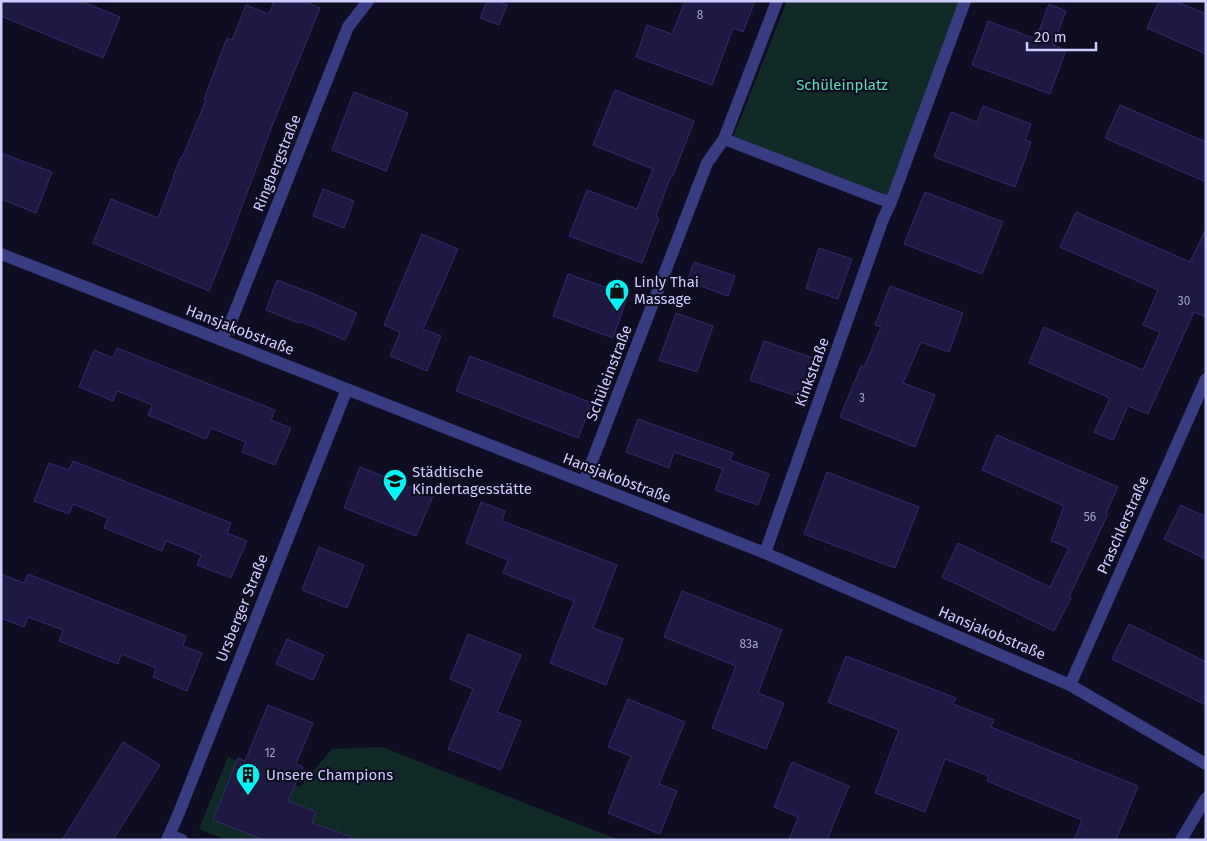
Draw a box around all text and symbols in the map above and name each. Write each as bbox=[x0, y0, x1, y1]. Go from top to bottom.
house number: 8 bbox=[697, 8, 704, 22]
scale bar bbox=[1027, 20, 1096, 52]
text: 20 m bbox=[1034, 28, 1067, 46]
park label: Schüleinplatz bbox=[796, 76, 888, 94]
street label: Ringbergstraße bbox=[249, 112, 305, 214]
place label: Linly Thai Massage bbox=[634, 273, 699, 308]
shop icon: Linly Thai Massage bbox=[604, 278, 630, 312]
house number: 30 bbox=[1178, 294, 1191, 308]
street label: Hansjakobstraße bbox=[183, 301, 297, 359]
street label: Schüleinstraße bbox=[582, 322, 636, 424]
street label: Kinkstraße bbox=[791, 335, 833, 409]
house number: 3 bbox=[859, 391, 865, 405]
street label: Hansjakobstraße bbox=[560, 449, 674, 507]
place label: Städtische Kindertagesstätte bbox=[412, 463, 532, 498]
school or university icon: Städtische Kindertagesstätte bbox=[382, 468, 408, 502]
street label: Praschlerstraße bbox=[1093, 473, 1153, 577]
house number: 56 bbox=[1084, 510, 1096, 524]
street label: Ursberger Straße bbox=[212, 551, 272, 665]
street label: Hansjakobstraße bbox=[936, 602, 1048, 664]
house number: 83a bbox=[739, 637, 759, 651]
house number: 12 bbox=[264, 746, 276, 760]
building icon: Unsere Champions bbox=[235, 762, 261, 796]
place label: Unsere Champions bbox=[266, 766, 393, 784]

